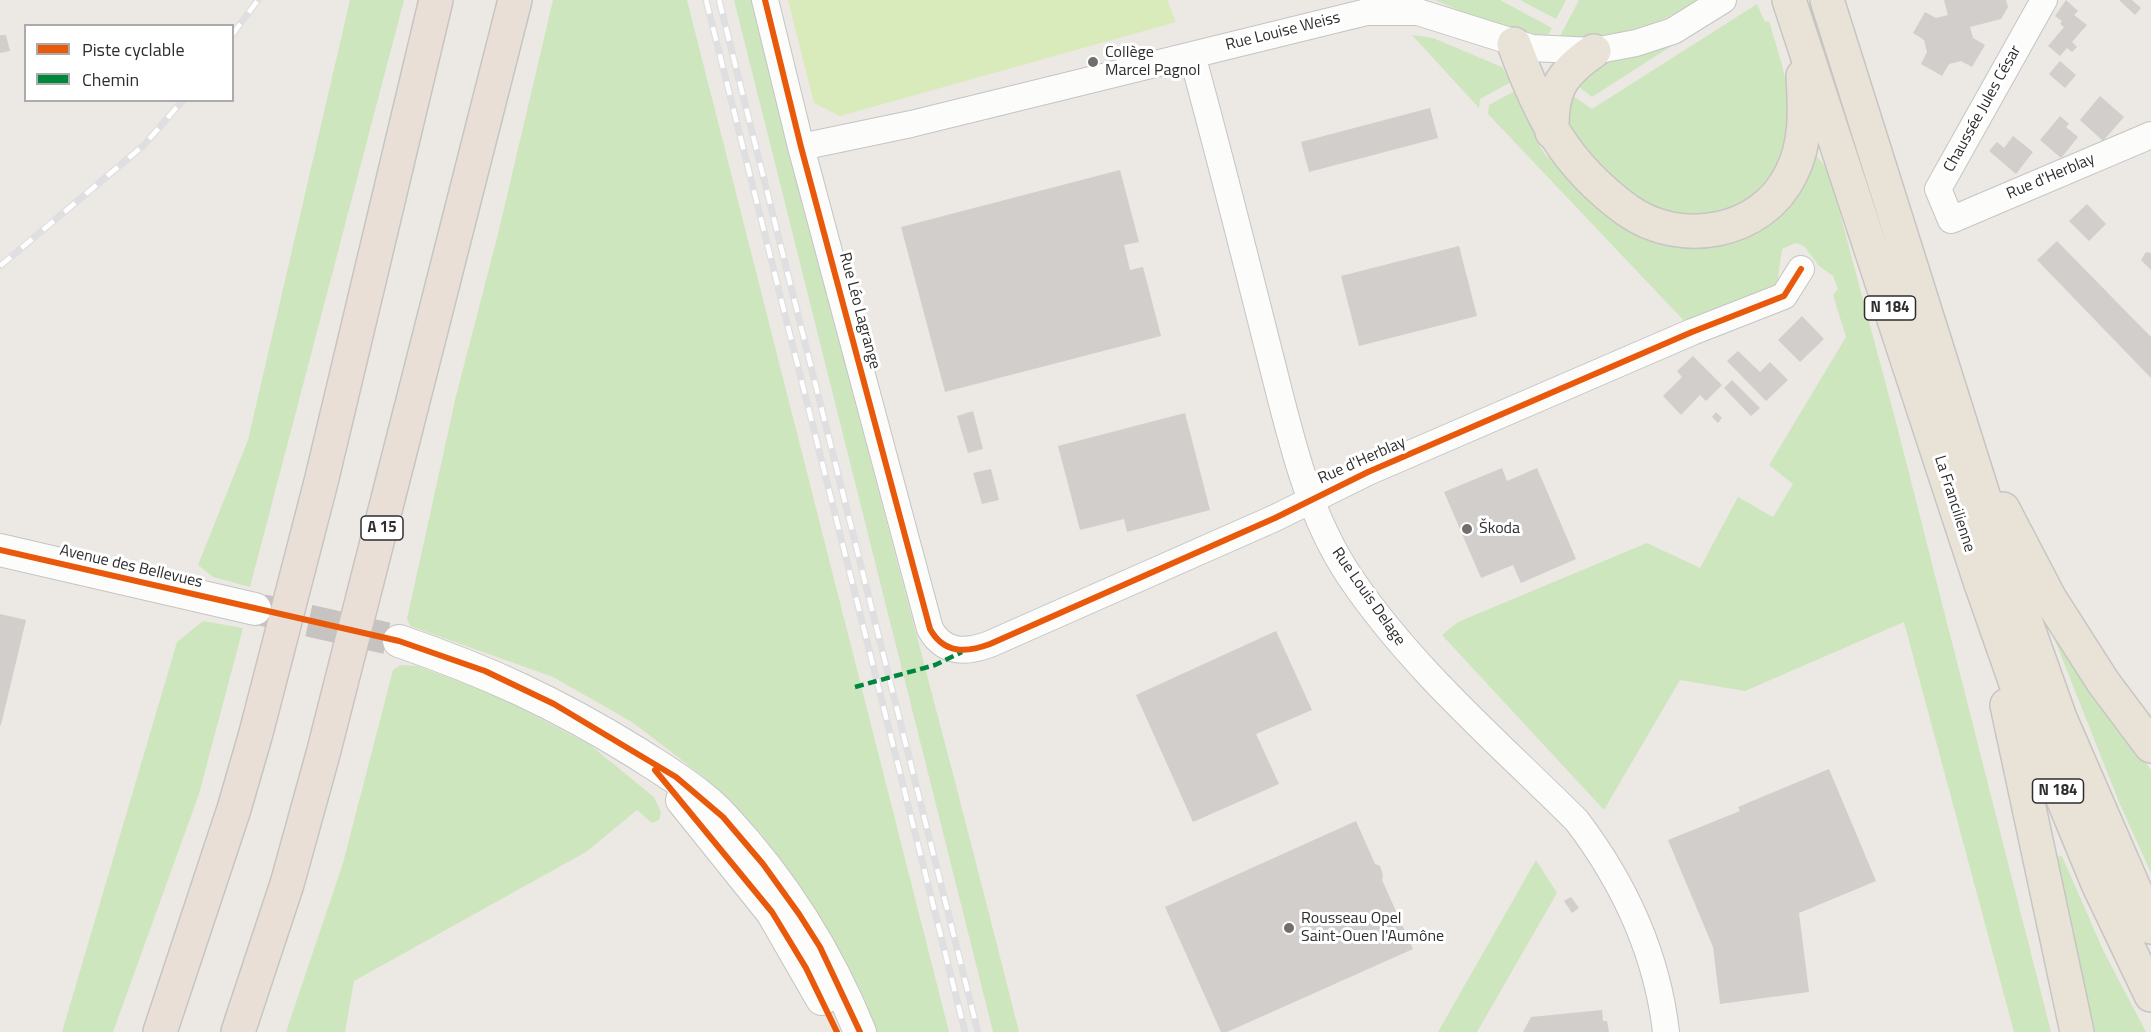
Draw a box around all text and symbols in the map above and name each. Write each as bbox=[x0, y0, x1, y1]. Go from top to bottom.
street label: Rue Louise Weiss bbox=[1224, 8, 1342, 56]
legend bbox=[24, 24, 234, 102]
text: Piste cyclable bbox=[82, 36, 184, 63]
street label: Chaussée Jules César bbox=[1940, 42, 2026, 176]
place label: Collège Marcel Pagnol bbox=[1105, 43, 1200, 81]
marker: Collège Marcel Pagnol bbox=[1086, 55, 1100, 69]
text: Chemin bbox=[82, 66, 139, 93]
street label: Rue d'Herblay bbox=[2004, 150, 2098, 204]
street label: Rue Léo Lagrange bbox=[834, 251, 884, 371]
road number: N 184 bbox=[1864, 296, 1916, 320]
street label: Rue d'Herblay bbox=[1315, 433, 1409, 489]
street label: La Francilienne bbox=[1929, 453, 1979, 555]
road number: A 15 bbox=[361, 516, 403, 540]
place label: Škoda bbox=[1479, 519, 1520, 539]
marker: Škoda bbox=[1460, 522, 1474, 536]
street label: Avenue des Bellevues bbox=[58, 541, 204, 593]
street label: Rue Louis Delage bbox=[1327, 544, 1409, 650]
road number: N 184 bbox=[2032, 779, 2084, 803]
place label: Rousseau Opel Saint-Ouen l'Aumône bbox=[1301, 909, 1444, 947]
marker: Rousseau Opel Saint-Ouen l'Aumône bbox=[1282, 921, 1296, 935]

